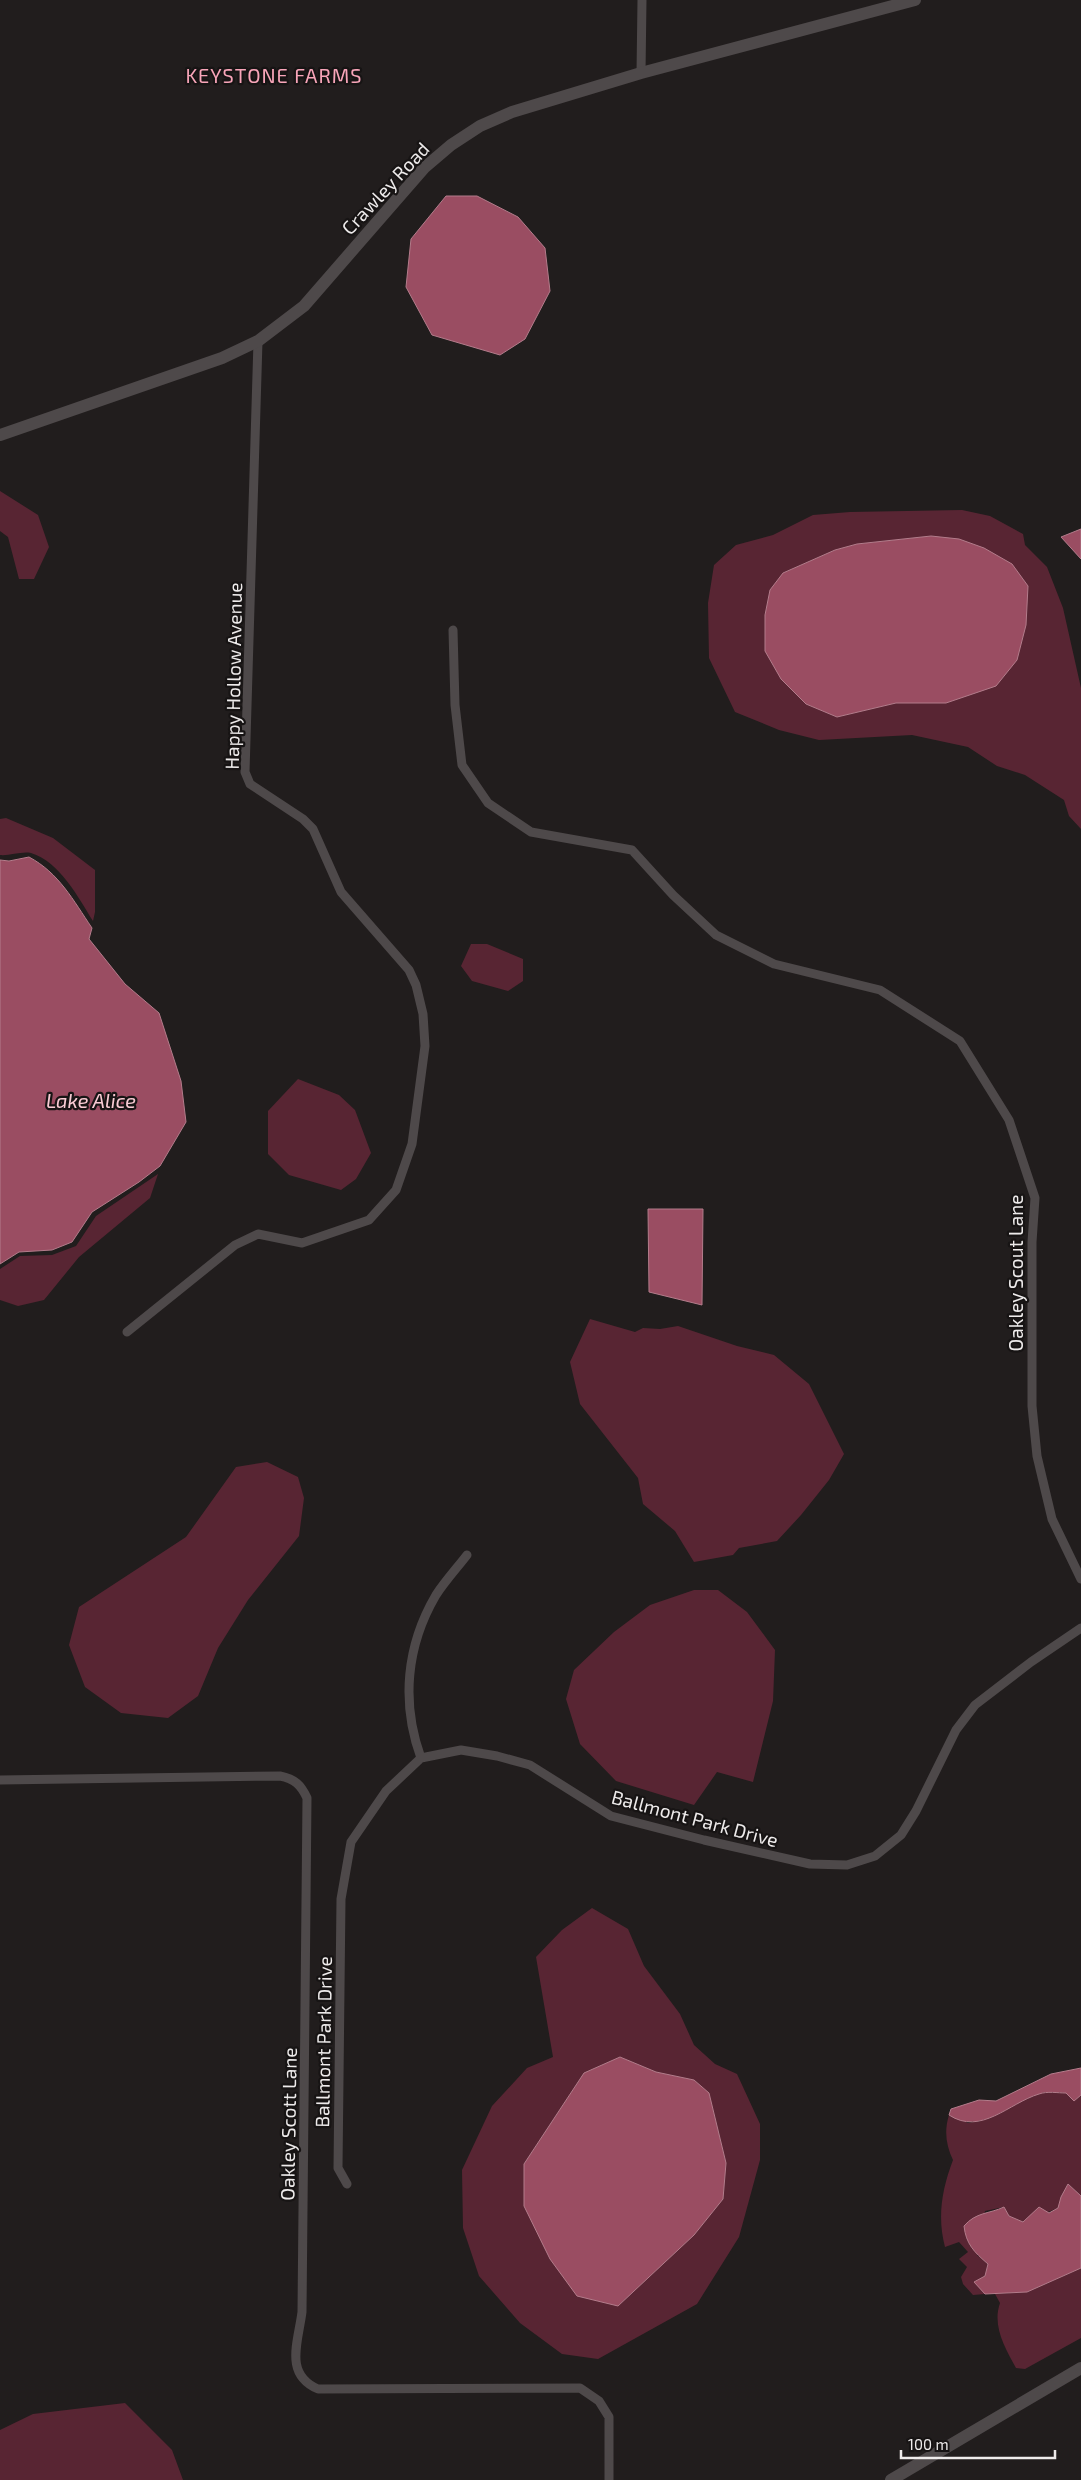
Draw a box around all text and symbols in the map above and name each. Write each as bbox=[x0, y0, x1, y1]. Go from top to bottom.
district label: KEYSTONE FARMS bbox=[185, 63, 363, 87]
street label: Crawley Road bbox=[336, 137, 434, 239]
street label: Happy Hollow Avenue bbox=[220, 582, 246, 770]
water label: Lake Alice bbox=[46, 1088, 136, 1112]
street label: Oakley Scout Lane bbox=[1004, 1195, 1027, 1351]
street label: Ballmont Park Drive bbox=[609, 1785, 781, 1851]
street label: Ballmont Park Drive bbox=[310, 1956, 336, 2128]
street label: Oakley Scott Lane bbox=[275, 2047, 301, 2201]
scale bar bbox=[901, 2428, 1055, 2460]
text: 100 m bbox=[908, 2435, 949, 2453]

